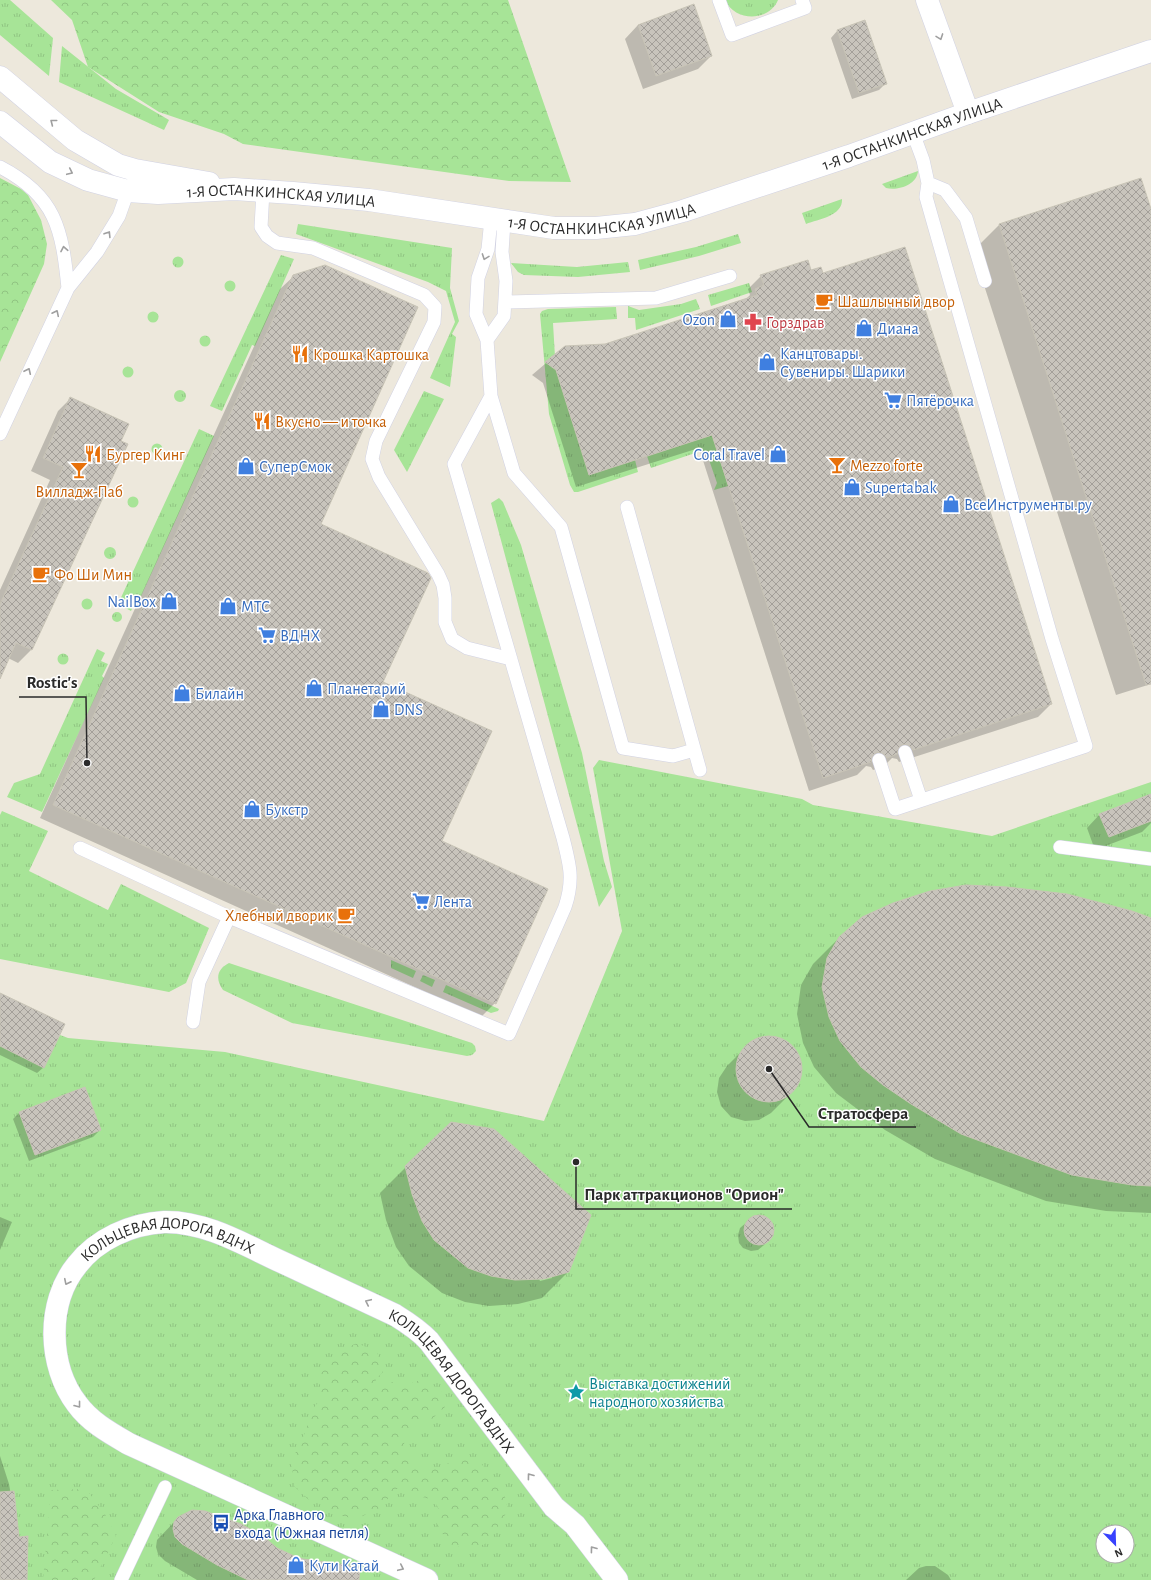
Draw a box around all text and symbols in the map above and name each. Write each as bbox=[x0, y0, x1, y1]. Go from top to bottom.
one-way arrow bbox=[935, 33, 944, 40]
street label: 1-Я ОСТАНКИНСКАЯ УЛИЦА bbox=[820, 95, 1005, 173]
one-way arrow bbox=[51, 120, 58, 127]
one-way arrow bbox=[66, 167, 73, 175]
street label: 1-Я ОСТАНКИНСКАЯ УЛИЦА bbox=[186, 182, 377, 210]
street label: 1-Я ОСТАНКИНСКАЯ УЛИЦА bbox=[507, 200, 698, 237]
one-way arrow bbox=[103, 231, 111, 238]
one-way arrow bbox=[60, 246, 68, 252]
one-way arrow bbox=[481, 254, 490, 261]
cafe icon: Шашлычный двор bbox=[814, 291, 834, 311]
place label: Шашлычный двор bbox=[837, 294, 955, 310]
one-way arrow bbox=[51, 309, 59, 317]
shop icon: Ozon bbox=[718, 309, 738, 329]
place label: Ozon bbox=[683, 312, 715, 328]
pharmacy icon: Горздрав bbox=[743, 312, 763, 332]
place label: Горздрав bbox=[766, 315, 824, 331]
shop icon: Диана bbox=[854, 318, 874, 338]
place label: Диана bbox=[877, 321, 919, 337]
restaurant icon: Крошка Картошка bbox=[290, 344, 310, 364]
place label: Канцтовары. Сувениры. Шарики bbox=[780, 346, 905, 381]
place label: Крошка Картошка bbox=[313, 347, 429, 363]
shop icon: Канцтовары. Сувениры. Шарики bbox=[757, 352, 777, 372]
one-way arrow bbox=[23, 368, 31, 376]
supermarket icon: Пятёрочка bbox=[883, 390, 903, 410]
place label: Пятёрочка bbox=[906, 393, 974, 409]
restaurant icon: Вкусно — и точка bbox=[252, 411, 272, 431]
place label: Вкусно — и точка bbox=[275, 414, 387, 431]
restaurant icon: Бургер Кинг bbox=[83, 444, 103, 464]
shop icon: Coral Travel bbox=[768, 444, 788, 464]
place label: Бургер Кинг bbox=[106, 447, 185, 464]
place label: Coral Travel bbox=[693, 447, 765, 463]
bar icon: Mezzo forte bbox=[827, 455, 847, 475]
shop icon: СуперСмок bbox=[236, 456, 256, 476]
place label: Mezzo forte bbox=[850, 458, 923, 474]
place label: СуперСмок bbox=[259, 459, 333, 476]
bar icon: Вилладж-Паб bbox=[69, 460, 89, 480]
shop icon: Supertabak bbox=[842, 477, 862, 497]
place label: Supertabak bbox=[865, 480, 938, 496]
place label: Вилладж-Паб bbox=[35, 484, 123, 500]
shop icon: ВсеИнструменты.ру bbox=[941, 494, 961, 514]
place label: ВсеИнструменты.ру bbox=[964, 497, 1092, 514]
cafe icon: Фо Ши Мин bbox=[31, 564, 51, 584]
place label: Фо Ши Мин bbox=[54, 567, 132, 583]
shop icon: NailBox bbox=[159, 591, 179, 611]
place label: NailBox bbox=[107, 594, 156, 610]
shop icon: МТС bbox=[218, 596, 238, 616]
place label: МТС bbox=[241, 599, 270, 615]
supermarket icon: ВДНХ bbox=[257, 625, 277, 645]
place label: ВДНХ bbox=[280, 628, 321, 644]
callout: Rostic's bbox=[19, 668, 86, 697]
text: Rostic's bbox=[27, 674, 78, 691]
shop icon: Планетарий bbox=[304, 678, 324, 698]
place label: Планетарий bbox=[327, 681, 406, 697]
shop icon: Билайн bbox=[172, 683, 192, 703]
place label: Билайн bbox=[195, 686, 244, 702]
shop icon: DNS bbox=[371, 699, 391, 719]
place label: DNS bbox=[394, 702, 423, 718]
shop icon: Букстр bbox=[242, 799, 262, 819]
place label: Букстр bbox=[265, 802, 308, 819]
supermarket icon: Лента bbox=[411, 891, 431, 911]
place label: Лента bbox=[434, 894, 472, 910]
cafe icon: Хлебный дворик bbox=[336, 905, 356, 925]
place label: Хлебный дворик bbox=[225, 908, 334, 924]
callout: Стратосфера bbox=[809, 1098, 916, 1127]
text: Стратосфера bbox=[818, 1105, 908, 1122]
callout: Парк аттракционов "Орион" bbox=[576, 1180, 792, 1209]
text: Парк аттракционов "Орион" bbox=[584, 1186, 784, 1203]
text: КОЛЬЦЕВАЯ ДОРОГА ВДНХ bbox=[78, 1215, 258, 1265]
street label: КОЛЬЦЕВАЯ ДОРОГА ВДНХ bbox=[76, 1242, 262, 1274]
one-way arrow bbox=[64, 1278, 72, 1285]
one-way arrow bbox=[364, 1299, 372, 1307]
street label: КОЛЬЦЕВАЯ ДОРОГА ВДНХ bbox=[386, 1306, 517, 1456]
place label: Выставка достижений народного хозяйства bbox=[589, 1376, 731, 1410]
place icon: Выставка достижений народного хозяйства bbox=[566, 1382, 586, 1402]
one-way arrow bbox=[73, 1400, 80, 1407]
one-way arrow bbox=[528, 1473, 535, 1480]
place label: Арка Главного входа (Южная петля) bbox=[234, 1507, 369, 1541]
bus stop icon: Арка Главного входа (Южная петля) bbox=[211, 1513, 231, 1533]
north arrow bbox=[1095, 1524, 1135, 1564]
one-way arrow bbox=[591, 1546, 598, 1553]
text: N bbox=[1113, 1546, 1124, 1559]
shop icon: Кути Катай bbox=[286, 1555, 306, 1575]
place label: Кути Катай bbox=[309, 1558, 379, 1575]
one-way arrow bbox=[397, 1563, 404, 1571]

